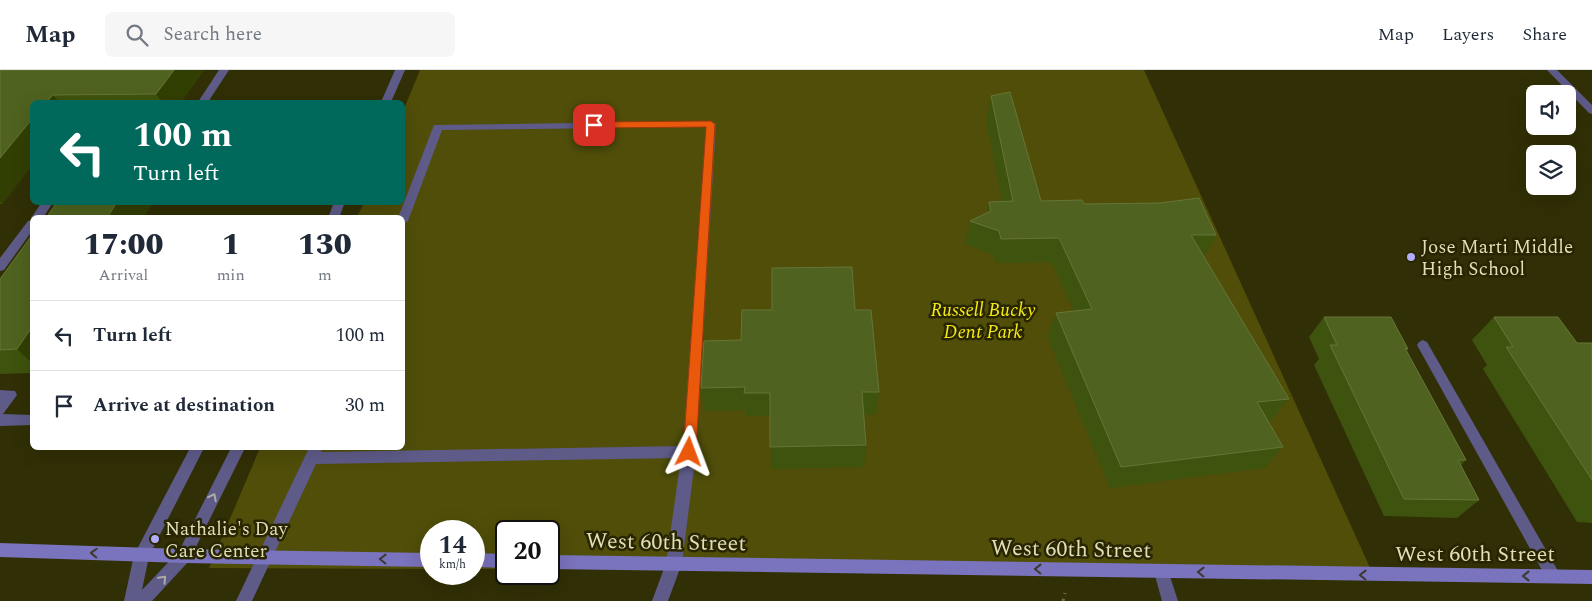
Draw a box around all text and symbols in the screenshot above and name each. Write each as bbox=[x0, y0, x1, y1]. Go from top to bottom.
search box bbox=[105, 12, 455, 57]
text: Map bbox=[25, 17, 75, 53]
text: Search here bbox=[163, 20, 262, 49]
icon: search bbox=[123, 21, 151, 49]
text: Map bbox=[1378, 21, 1414, 48]
text: Layers bbox=[1442, 21, 1494, 48]
text: Share bbox=[1522, 21, 1567, 48]
map controls bbox=[1526, 85, 1576, 195]
button: sound bbox=[1526, 85, 1576, 135]
pin bbox=[573, 104, 615, 146]
text: 100 m bbox=[133, 109, 232, 162]
icon: arrive bbox=[580, 111, 608, 139]
icon: left bbox=[50, 120, 115, 185]
button: layers bbox=[1526, 145, 1576, 195]
text: Turn left bbox=[133, 157, 219, 190]
text: 17:00 bbox=[83, 222, 164, 268]
text: 1 bbox=[222, 222, 240, 268]
text: 130 bbox=[298, 222, 352, 268]
place label: Jose Marti Middle High School bbox=[1421, 233, 1573, 284]
marker: Jose Marti Middle High School bbox=[1405, 251, 1417, 263]
text: Arrival bbox=[98, 263, 148, 287]
text: min bbox=[217, 263, 245, 287]
text: m bbox=[318, 263, 332, 287]
park label: Russell Bucky Dent Park bbox=[931, 296, 1036, 347]
text: Turn left bbox=[93, 321, 172, 350]
text: 100 m bbox=[335, 321, 385, 350]
icon: left bbox=[50, 322, 78, 350]
text: Arrive at destination bbox=[93, 391, 275, 420]
text: 30 m bbox=[345, 391, 385, 420]
icon: arrive bbox=[50, 392, 78, 420]
position arrow bbox=[662, 425, 714, 477]
one-way arrow bbox=[207, 493, 217, 502]
place label: Nathalie's Day Care Center bbox=[165, 515, 289, 566]
speed limit sign: 20 bbox=[495, 520, 560, 585]
street label: West 60th Street bbox=[586, 525, 747, 560]
text: 14 bbox=[438, 527, 467, 565]
street label: West 60th Street bbox=[991, 532, 1152, 567]
marker: Nathalie's Day Care Center bbox=[149, 533, 161, 545]
street label: West 60th Street bbox=[1395, 538, 1555, 571]
one-way arrow bbox=[89, 548, 97, 558]
one-way arrow bbox=[378, 554, 386, 564]
text: km/h bbox=[439, 555, 466, 574]
one-way arrow bbox=[1034, 564, 1042, 575]
one-way arrow bbox=[1197, 567, 1204, 577]
one-way arrow bbox=[1359, 570, 1367, 580]
one-way arrow bbox=[1522, 571, 1530, 581]
one-way arrow bbox=[157, 575, 166, 584]

